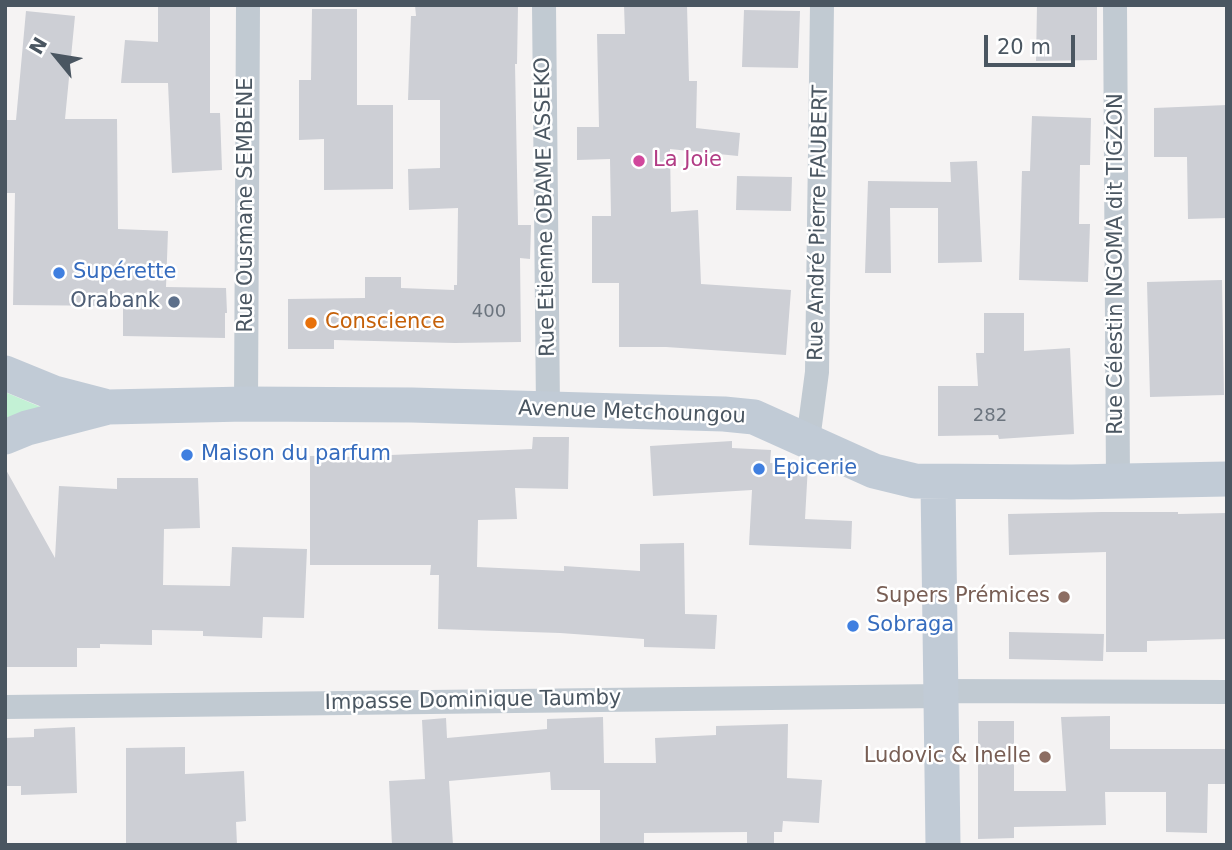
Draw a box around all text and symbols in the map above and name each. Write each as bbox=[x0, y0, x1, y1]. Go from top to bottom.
north arrow bbox=[21, 21, 91, 91]
scale bar bbox=[987, 21, 1078, 65]
text: N bbox=[24, 33, 51, 58]
text: 20 m bbox=[997, 35, 1051, 59]
street label: Rue Etienne OBAME ASSEKO bbox=[531, 57, 561, 357]
street label: Rue Ousmane SEMBENE bbox=[234, 78, 260, 332]
street label: Rue André Pierre FAUBERT bbox=[804, 85, 834, 361]
street label: Rue Célestin NGOMA dit TIGZON bbox=[1104, 93, 1130, 435]
place label: La Joie bbox=[653, 148, 722, 174]
marker: La Joie bbox=[631, 153, 647, 169]
place label: Supérette bbox=[73, 260, 176, 286]
marker: Supérette bbox=[51, 265, 67, 281]
place label: Orabank bbox=[70, 289, 160, 315]
marker: Orabank bbox=[166, 294, 182, 310]
house number: 400 bbox=[472, 301, 506, 323]
place label: Conscience bbox=[325, 310, 445, 336]
marker: Conscience bbox=[303, 315, 319, 331]
street label: Avenue Metchoungou bbox=[518, 396, 746, 430]
house number: 282 bbox=[973, 405, 1007, 427]
place label: Maison du parfum bbox=[201, 442, 391, 468]
marker: Maison du parfum bbox=[179, 447, 195, 463]
place label: Epicerie bbox=[773, 456, 857, 482]
marker: Epicerie bbox=[751, 461, 767, 477]
place label: Supers Prémices bbox=[876, 584, 1050, 610]
marker: Supers Prémices bbox=[1056, 589, 1072, 605]
place label: Sobraga bbox=[867, 613, 954, 639]
marker: Sobraga bbox=[845, 618, 861, 634]
street label: Impasse Dominique Taumby bbox=[324, 686, 622, 716]
place label: Ludovic & Inelle bbox=[864, 744, 1031, 770]
marker: Ludovic & Inelle bbox=[1037, 749, 1053, 765]

